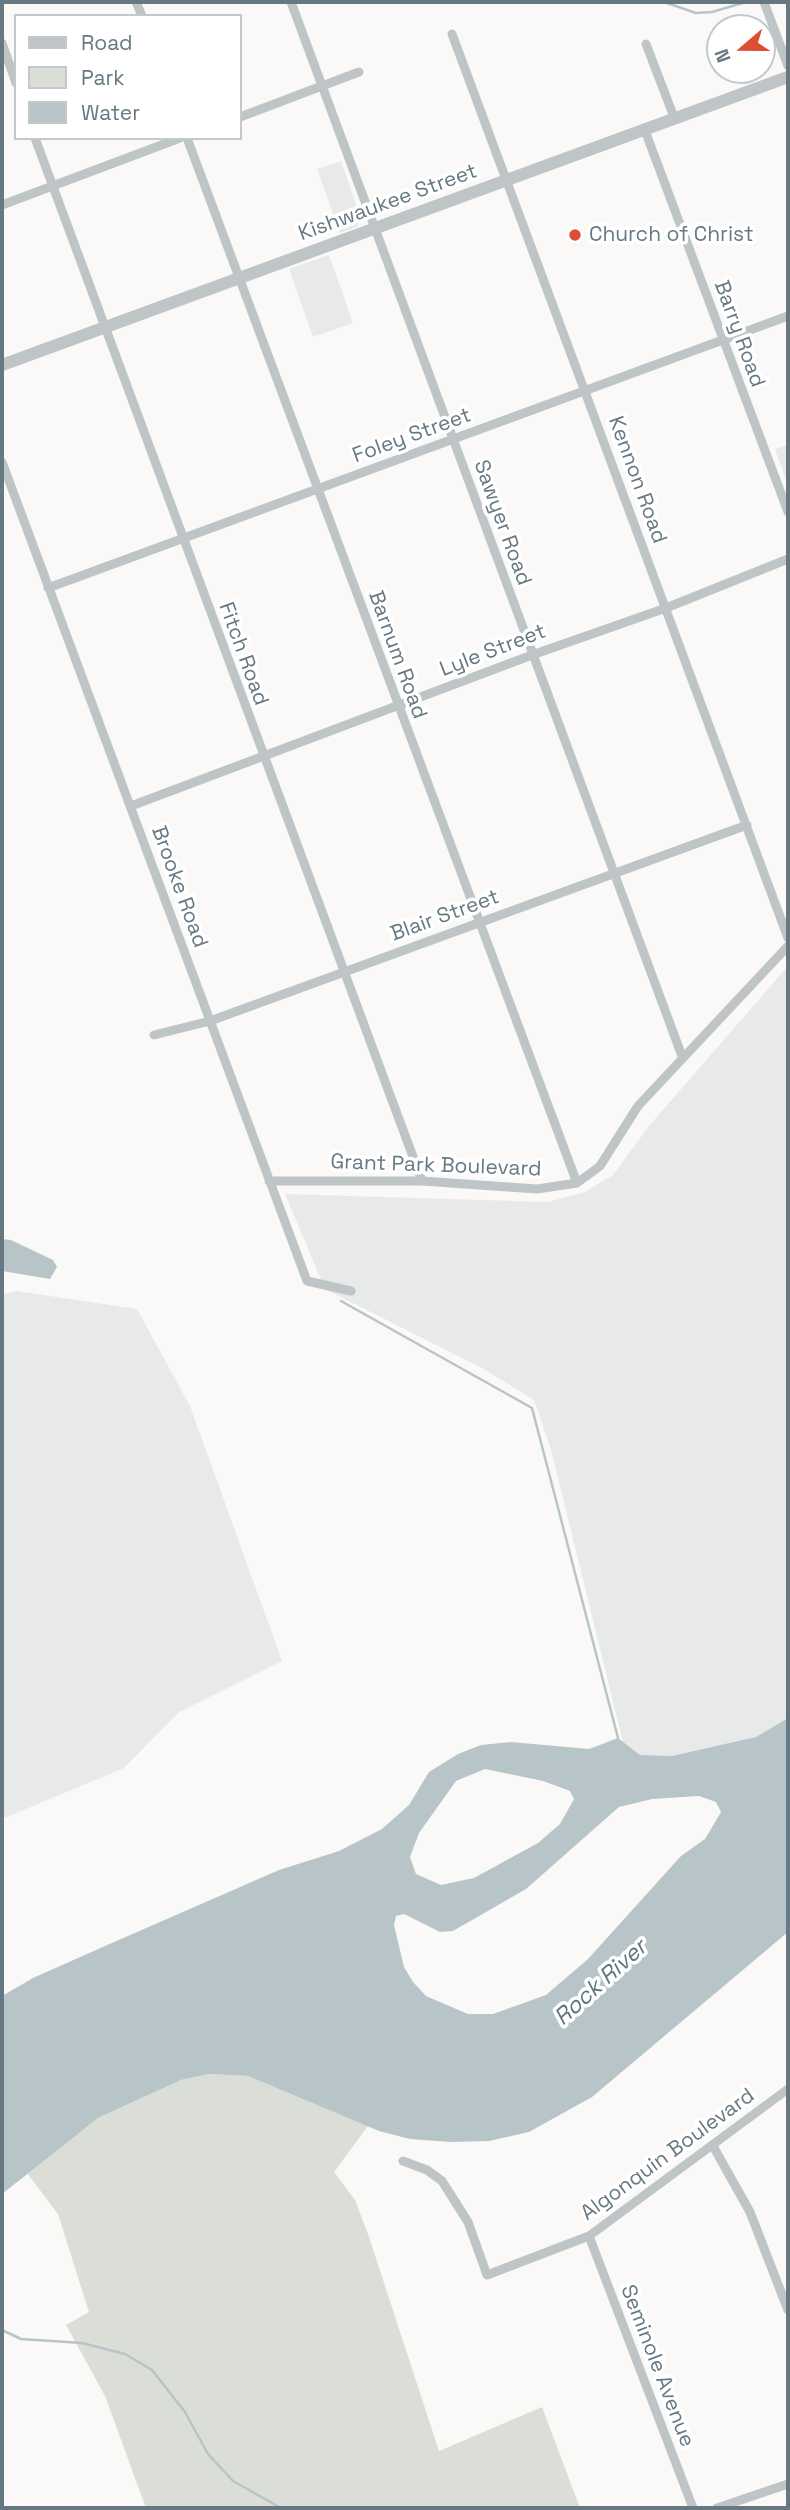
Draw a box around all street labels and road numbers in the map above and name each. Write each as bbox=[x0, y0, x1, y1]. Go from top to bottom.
street label: Kishwaukee Street bbox=[295, 159, 481, 247]
street label: Barry Road bbox=[708, 277, 770, 391]
street label: Foley Street bbox=[349, 403, 475, 469]
street label: Kennon Road bbox=[602, 413, 672, 547]
street label: Sawyer Road bbox=[468, 457, 536, 589]
street label: Barnum Road bbox=[362, 588, 432, 722]
street label: Fitch Road bbox=[213, 599, 273, 709]
street label: Lyle Street bbox=[436, 619, 550, 683]
street label: Brooke Road bbox=[145, 823, 213, 951]
street label: Blair Street bbox=[387, 885, 503, 947]
street label: Grant Park Boulevard bbox=[330, 1150, 542, 1182]
street label: Algonquin Boulevard bbox=[576, 2084, 760, 2226]
street label: Seminole Avenue bbox=[615, 2281, 699, 2451]

